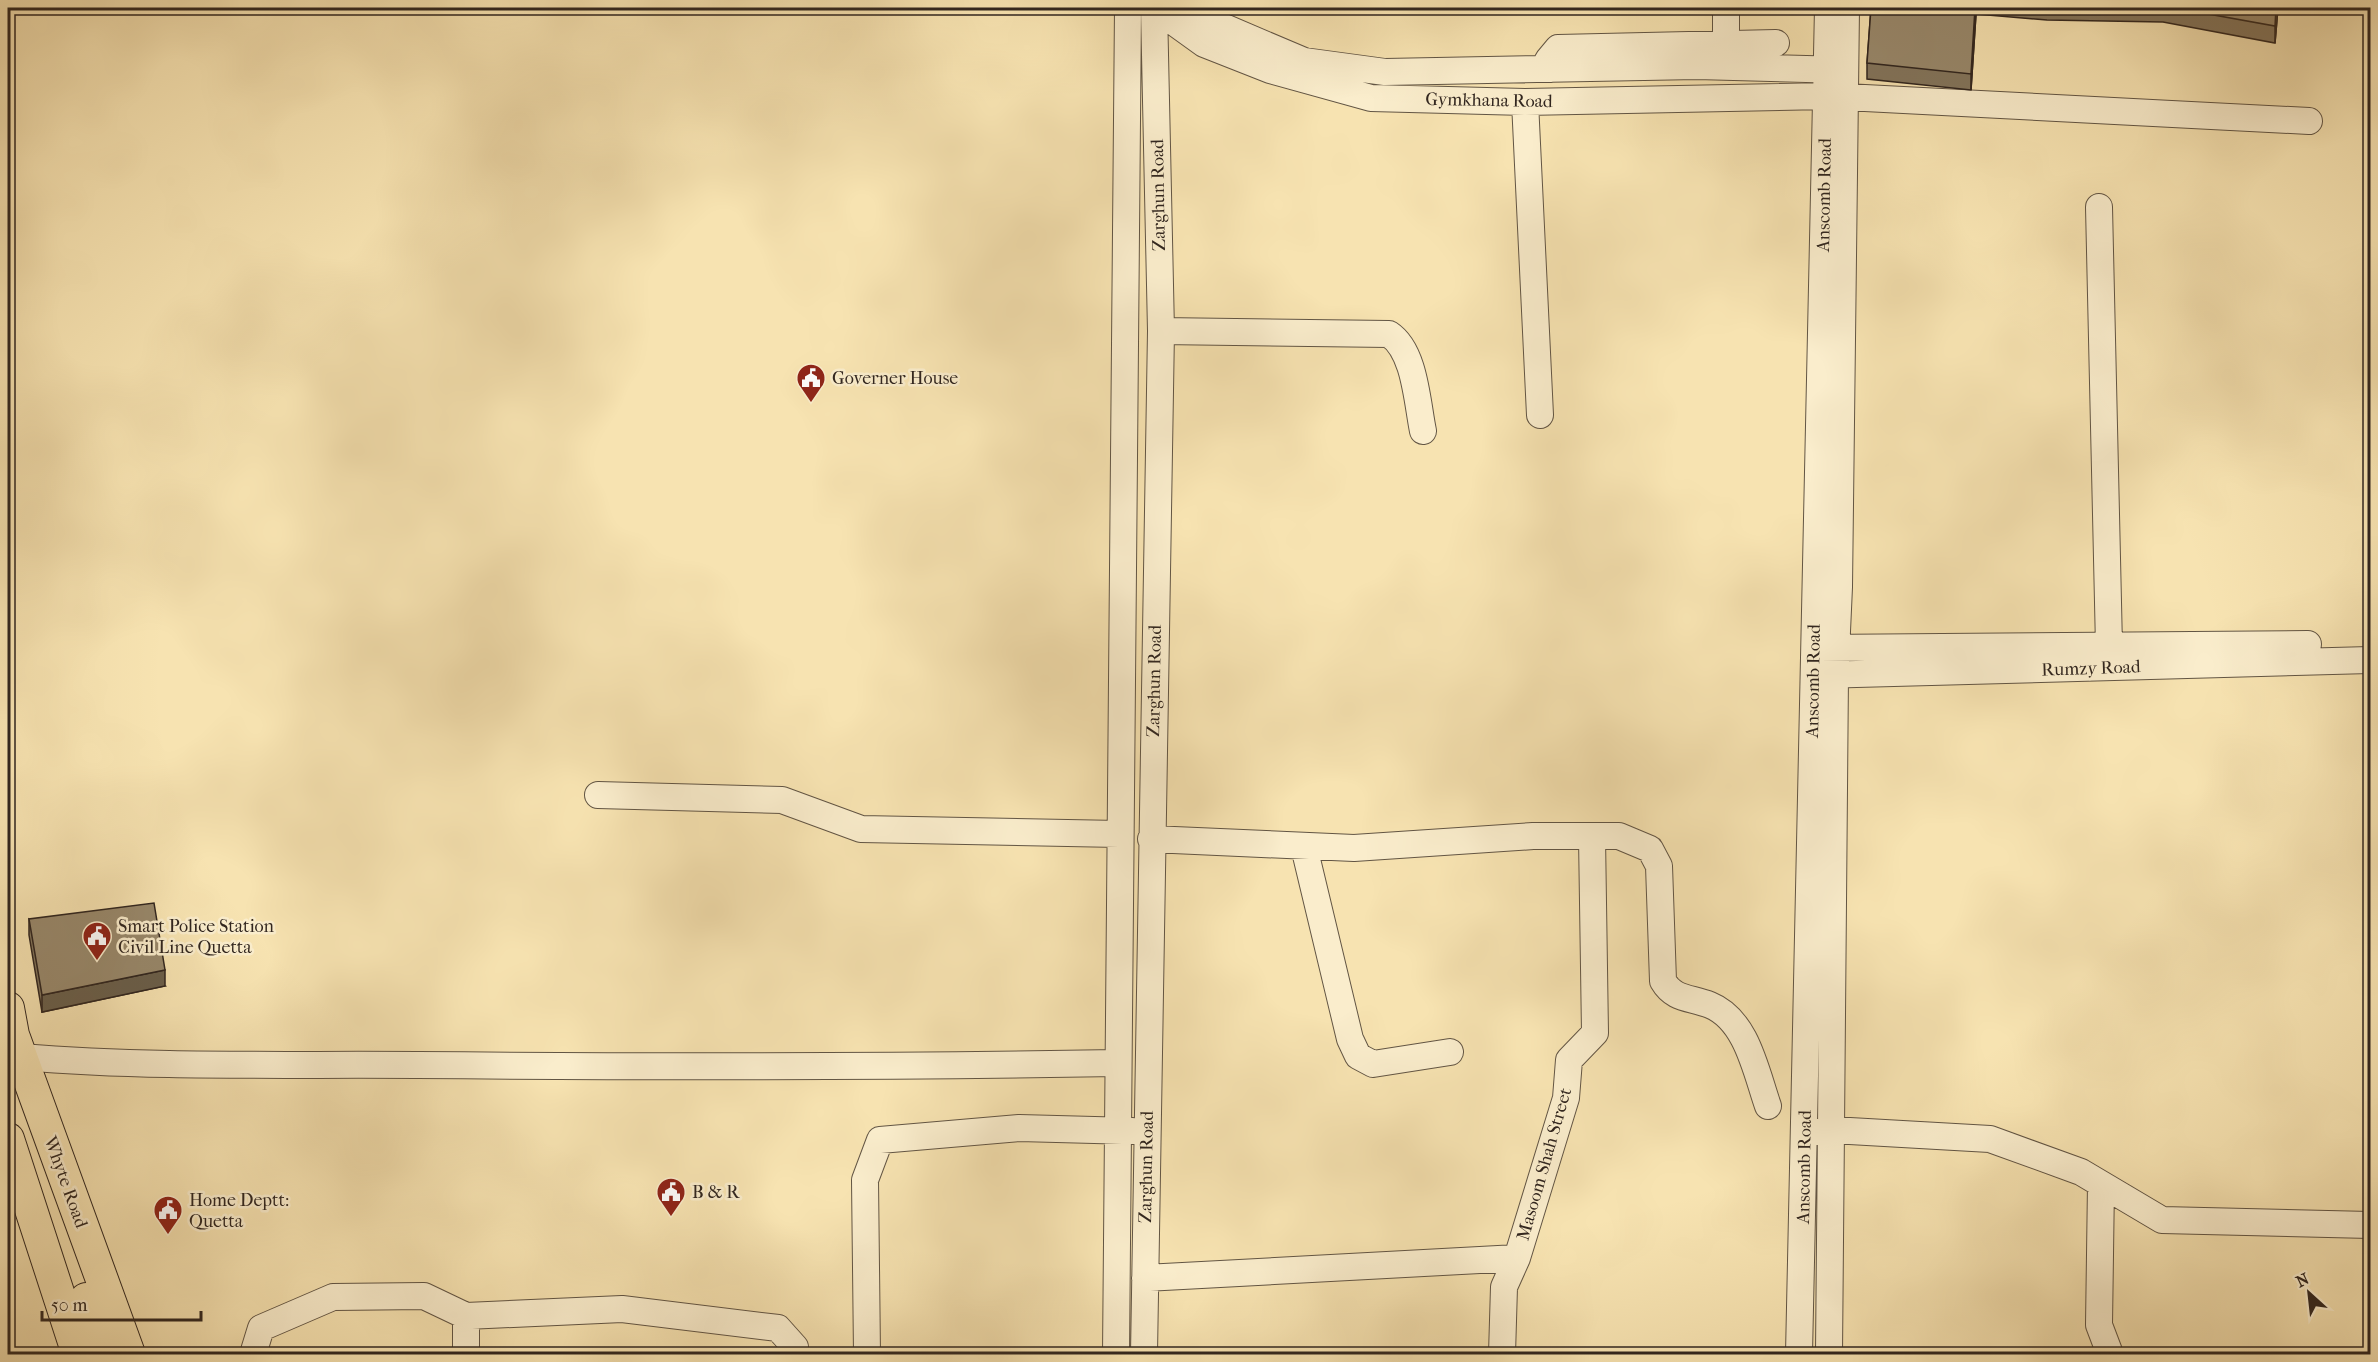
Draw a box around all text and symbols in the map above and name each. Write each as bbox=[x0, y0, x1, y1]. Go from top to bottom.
street label: Gymkhana Road bbox=[1425, 89, 1553, 112]
street label: Anscomb Road bbox=[1813, 138, 1836, 253]
street label: Zarghun Road bbox=[1147, 139, 1170, 251]
public building icon: Governer House bbox=[795, 362, 827, 404]
place label: Governer House bbox=[832, 368, 958, 389]
street label: Anscomb Road bbox=[1802, 624, 1825, 739]
street label: Zarghun Road bbox=[1143, 625, 1166, 737]
street label: Rumzy Road bbox=[2041, 656, 2141, 681]
place label: Smart Police Station Civil Line Quetta bbox=[118, 916, 275, 958]
public building icon: Smart Police Station Civil Line Quetta bbox=[81, 920, 113, 962]
street label: Masoom Shah Street bbox=[1513, 1085, 1576, 1243]
street label: Anscomb Road bbox=[1793, 1110, 1816, 1225]
street label: Zarghun Road bbox=[1135, 1111, 1158, 1223]
street label: Whyte Road bbox=[39, 1133, 92, 1231]
public building icon: B & R bbox=[655, 1176, 687, 1218]
place label: B & R bbox=[692, 1182, 740, 1203]
place label: Home Deptt: Quetta bbox=[189, 1190, 289, 1232]
public building icon: Home Deptt: Quetta bbox=[152, 1194, 184, 1236]
north arrow bbox=[2279, 1263, 2339, 1323]
text: N bbox=[2293, 1268, 2313, 1291]
scale bar bbox=[42, 1284, 201, 1322]
text: 50 m bbox=[51, 1295, 88, 1316]

